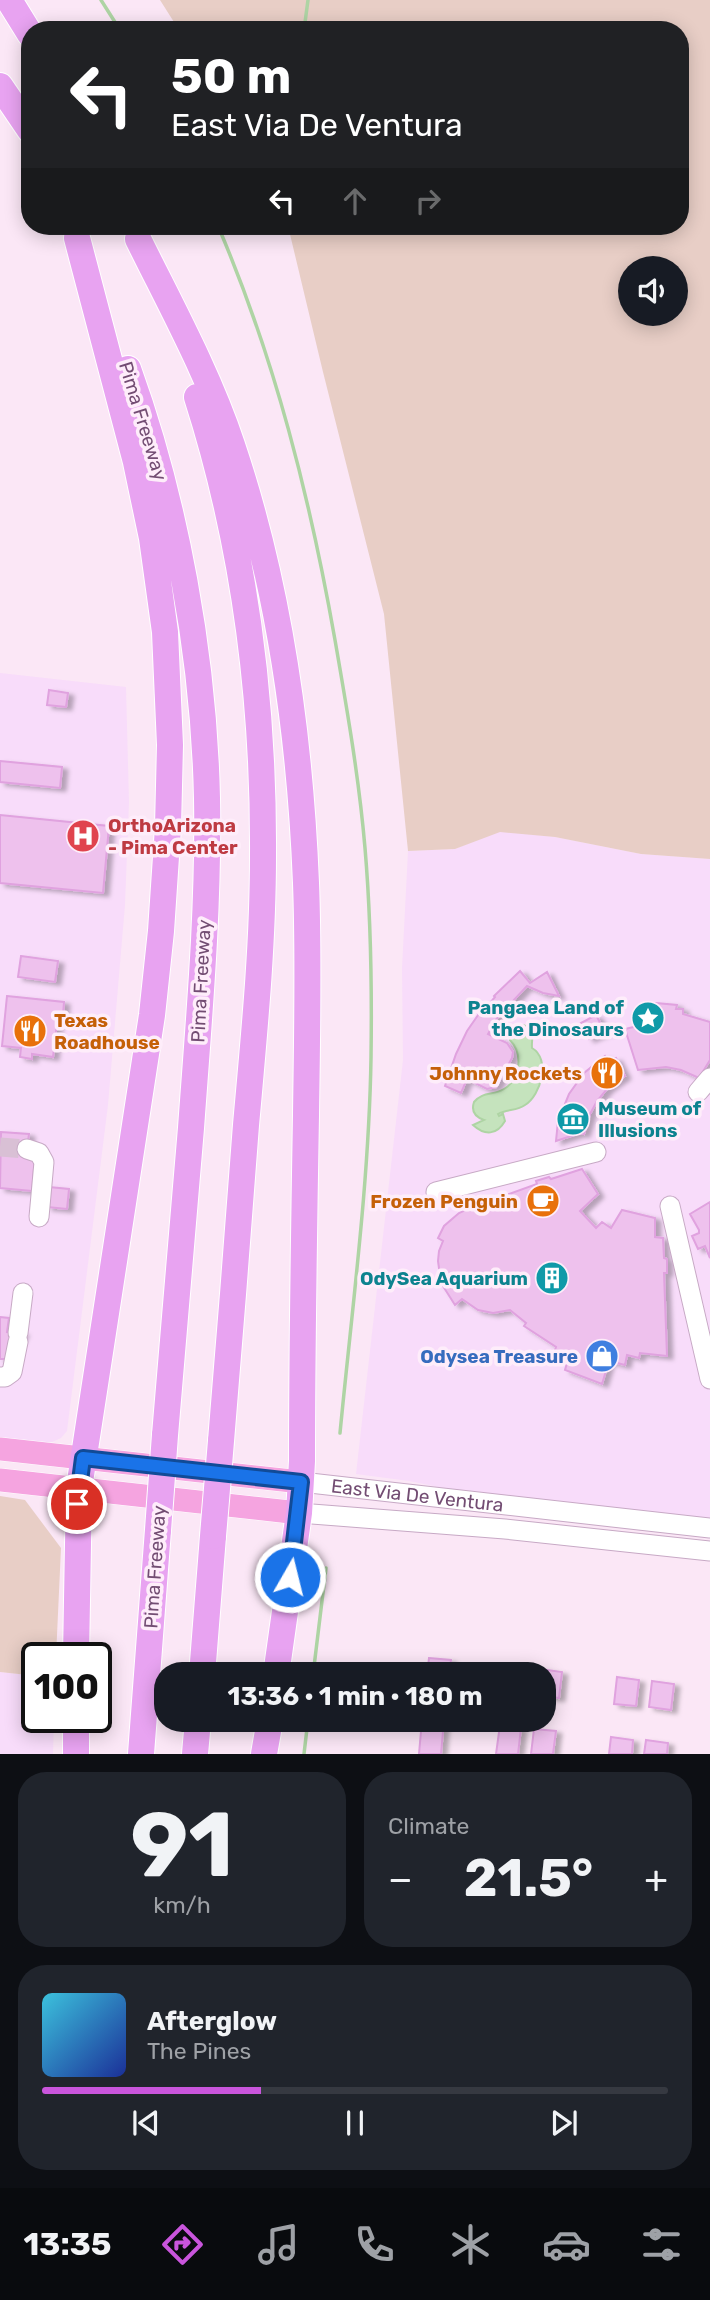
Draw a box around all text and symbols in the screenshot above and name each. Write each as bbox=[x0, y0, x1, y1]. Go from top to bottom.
text: 50 m bbox=[171, 47, 291, 105]
icon: left bbox=[56, 49, 147, 140]
text: East Via De Ventura bbox=[171, 106, 463, 144]
icon: left bbox=[263, 182, 301, 220]
icon: ahead bbox=[336, 182, 374, 220]
icon: right bbox=[409, 182, 447, 220]
map controls bbox=[618, 256, 688, 326]
button: sound bbox=[618, 256, 688, 326]
street label: Pima Freeway bbox=[114, 359, 172, 483]
place label: OrthoArizona - Pima Center bbox=[108, 814, 238, 859]
hospital icon: OrthoArizona - Pima Center bbox=[64, 817, 102, 855]
street label: Pima Freeway bbox=[186, 919, 216, 1043]
place label: Pangaea Land of the Dinosaurs bbox=[467, 996, 625, 1041]
place icon: Pangaea Land of the Dinosaurs bbox=[629, 999, 667, 1037]
place label: Texas Roadhouse bbox=[54, 1009, 160, 1054]
restaurant icon: Texas Roadhouse bbox=[11, 1012, 49, 1050]
restaurant icon: Johnny Rockets bbox=[588, 1054, 626, 1092]
place label: Johnny Rockets bbox=[429, 1062, 582, 1085]
place label: Museum of Illusions bbox=[598, 1097, 702, 1142]
museum icon: Museum of Illusions bbox=[554, 1100, 592, 1138]
cafe icon: Frozen Penguin bbox=[524, 1182, 562, 1220]
place label: Frozen Penguin bbox=[370, 1190, 518, 1213]
building icon: OdySea Aquarium bbox=[533, 1259, 571, 1297]
place label: OdySea Aquarium bbox=[360, 1267, 528, 1290]
shop icon: Odysea Treasure bbox=[583, 1337, 621, 1375]
place label: Odysea Treasure bbox=[420, 1345, 578, 1368]
pin bbox=[47, 1474, 107, 1534]
street label: East Via De Ventura bbox=[330, 1474, 505, 1516]
icon: arrive bbox=[58, 1485, 96, 1523]
street label: Pima Freeway bbox=[139, 1505, 171, 1629]
position arrow bbox=[253, 1540, 327, 1614]
speed limit sign: 100 bbox=[21, 1642, 112, 1733]
text: 13:36 · 1 min · 180 m bbox=[227, 1681, 483, 1712]
text: 91 bbox=[130, 1791, 234, 1899]
text: Climate bbox=[388, 1812, 469, 1840]
text: 21.5° bbox=[464, 1847, 593, 1909]
text: − bbox=[388, 1856, 413, 1902]
text: + bbox=[644, 1856, 668, 1902]
text: km/h bbox=[153, 1891, 211, 1919]
text: Afterglow bbox=[147, 2006, 277, 2037]
text: The Pines bbox=[147, 2037, 251, 2065]
icon: previous bbox=[127, 2104, 165, 2142]
icon: pause bbox=[336, 2104, 374, 2142]
icon: next bbox=[545, 2104, 583, 2142]
icon: directions bbox=[158, 2220, 207, 2269]
icon: music bbox=[254, 2220, 303, 2269]
icon: phone bbox=[350, 2220, 399, 2269]
icon: climate bbox=[446, 2220, 495, 2269]
icon: car bbox=[542, 2220, 591, 2269]
icon: filters bbox=[637, 2220, 686, 2269]
text: 13:35 bbox=[23, 2225, 112, 2263]

